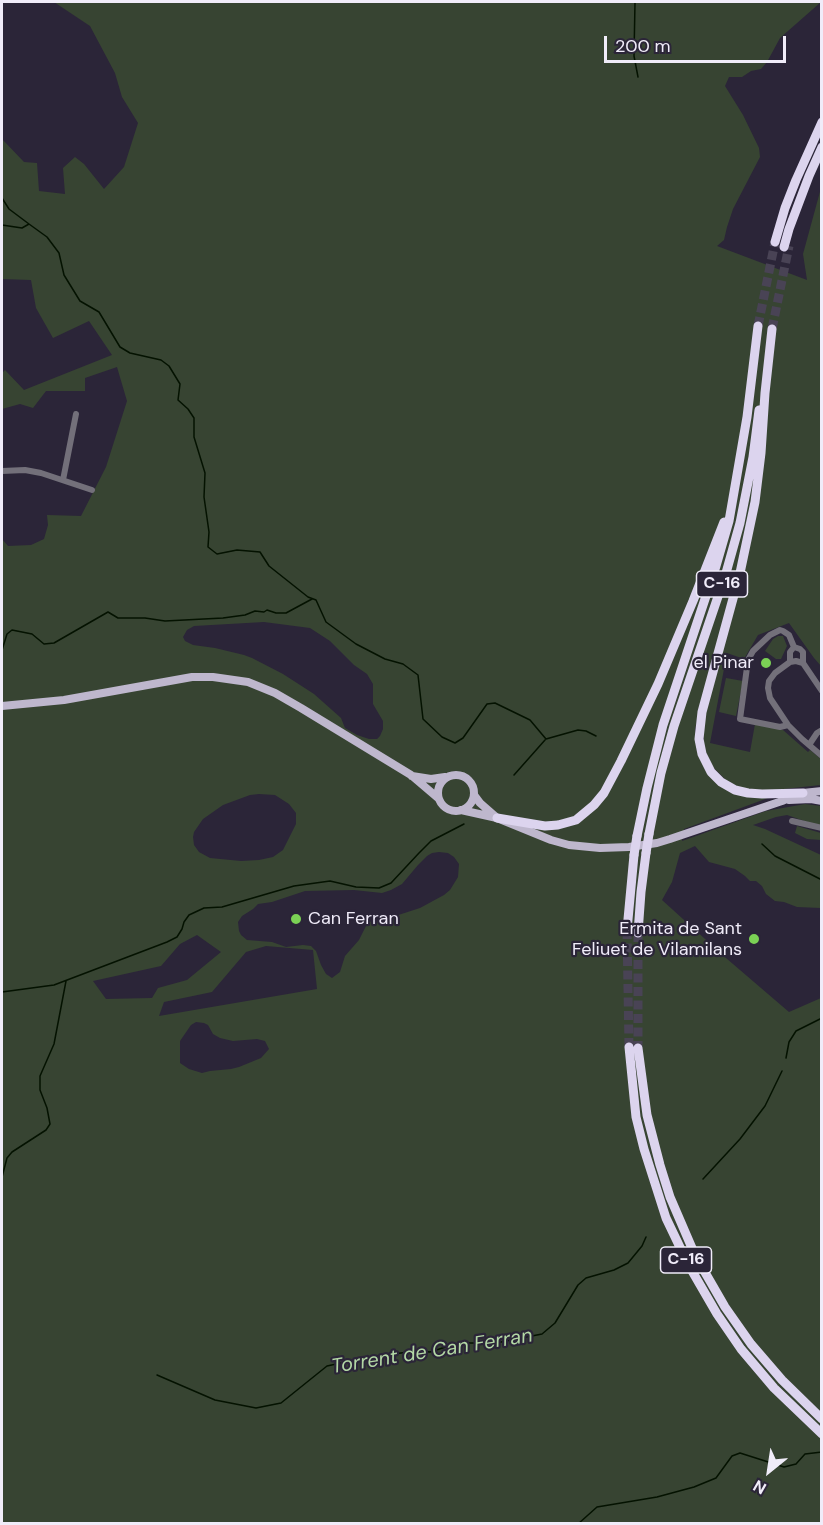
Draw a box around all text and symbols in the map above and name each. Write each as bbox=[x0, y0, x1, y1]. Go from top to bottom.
scale bar bbox=[607, 24, 788, 62]
text: 200 m bbox=[615, 34, 671, 58]
road number: C-16 bbox=[696, 571, 748, 597]
place label: el Pinar bbox=[693, 652, 754, 674]
marker: el Pinar bbox=[759, 656, 773, 670]
place label: Can Ferran bbox=[308, 908, 399, 930]
marker: Can Ferran bbox=[289, 912, 303, 926]
place label: Ermita de Sant Feliuet de Vilamilans bbox=[572, 918, 742, 960]
marker: Ermita de Sant Feliuet de Vilamilans bbox=[747, 932, 761, 946]
road number: C-16 bbox=[660, 1247, 712, 1273]
water label: Torrent de Can Ferran bbox=[330, 1324, 534, 1380]
north arrow bbox=[739, 1441, 799, 1501]
text: N bbox=[749, 1475, 770, 1499]

